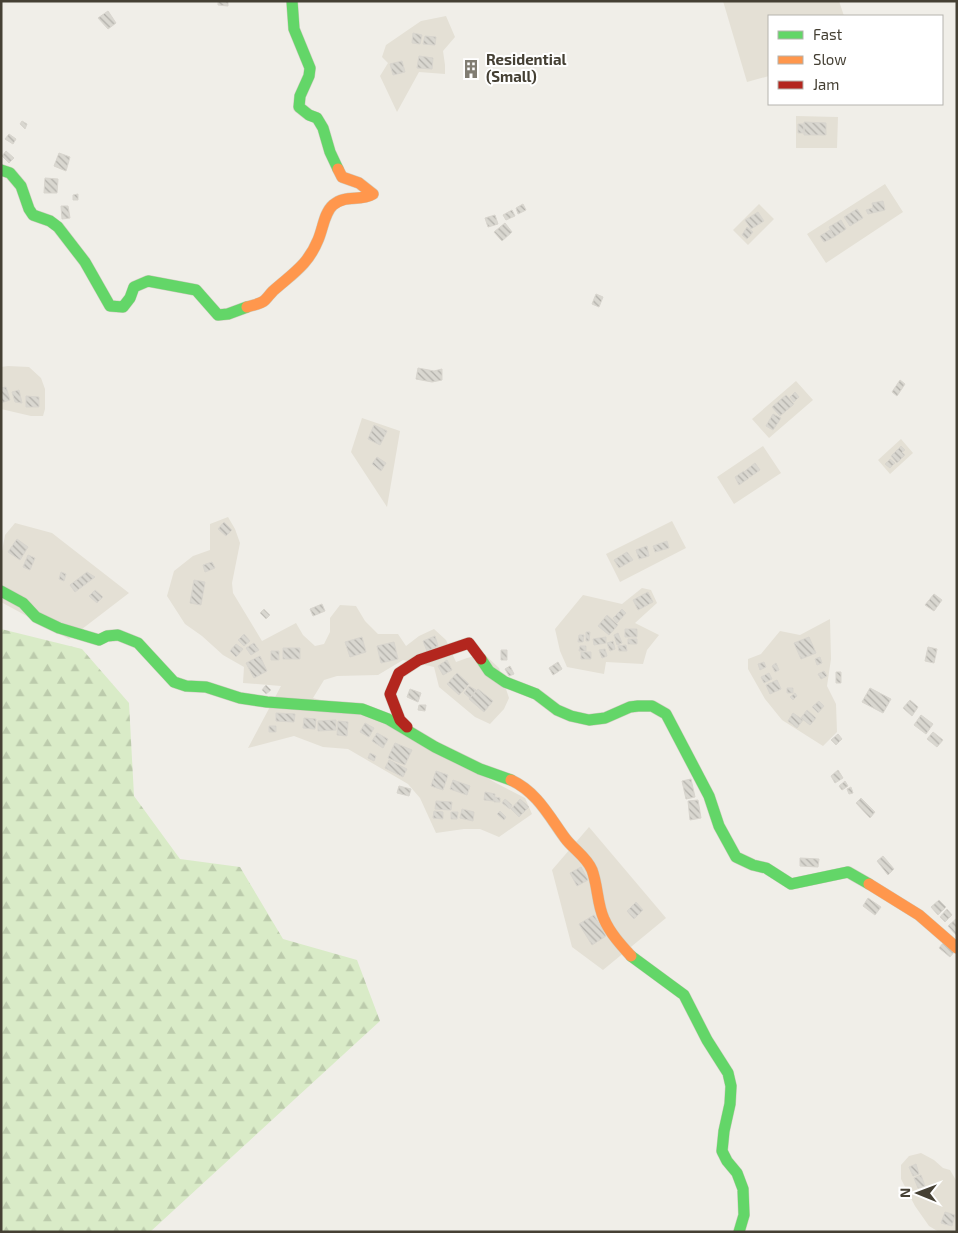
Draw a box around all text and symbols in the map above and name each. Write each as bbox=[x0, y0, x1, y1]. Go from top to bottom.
legend bbox=[768, 15, 943, 105]
text: Fast bbox=[813, 25, 843, 43]
place label: Residential (Small) bbox=[486, 50, 566, 85]
text: Slow bbox=[813, 50, 847, 68]
building icon: Residential (Small) bbox=[460, 58, 482, 80]
text: Jam bbox=[813, 75, 839, 93]
north arrow bbox=[893, 1168, 943, 1218]
text: N bbox=[896, 1188, 913, 1198]

